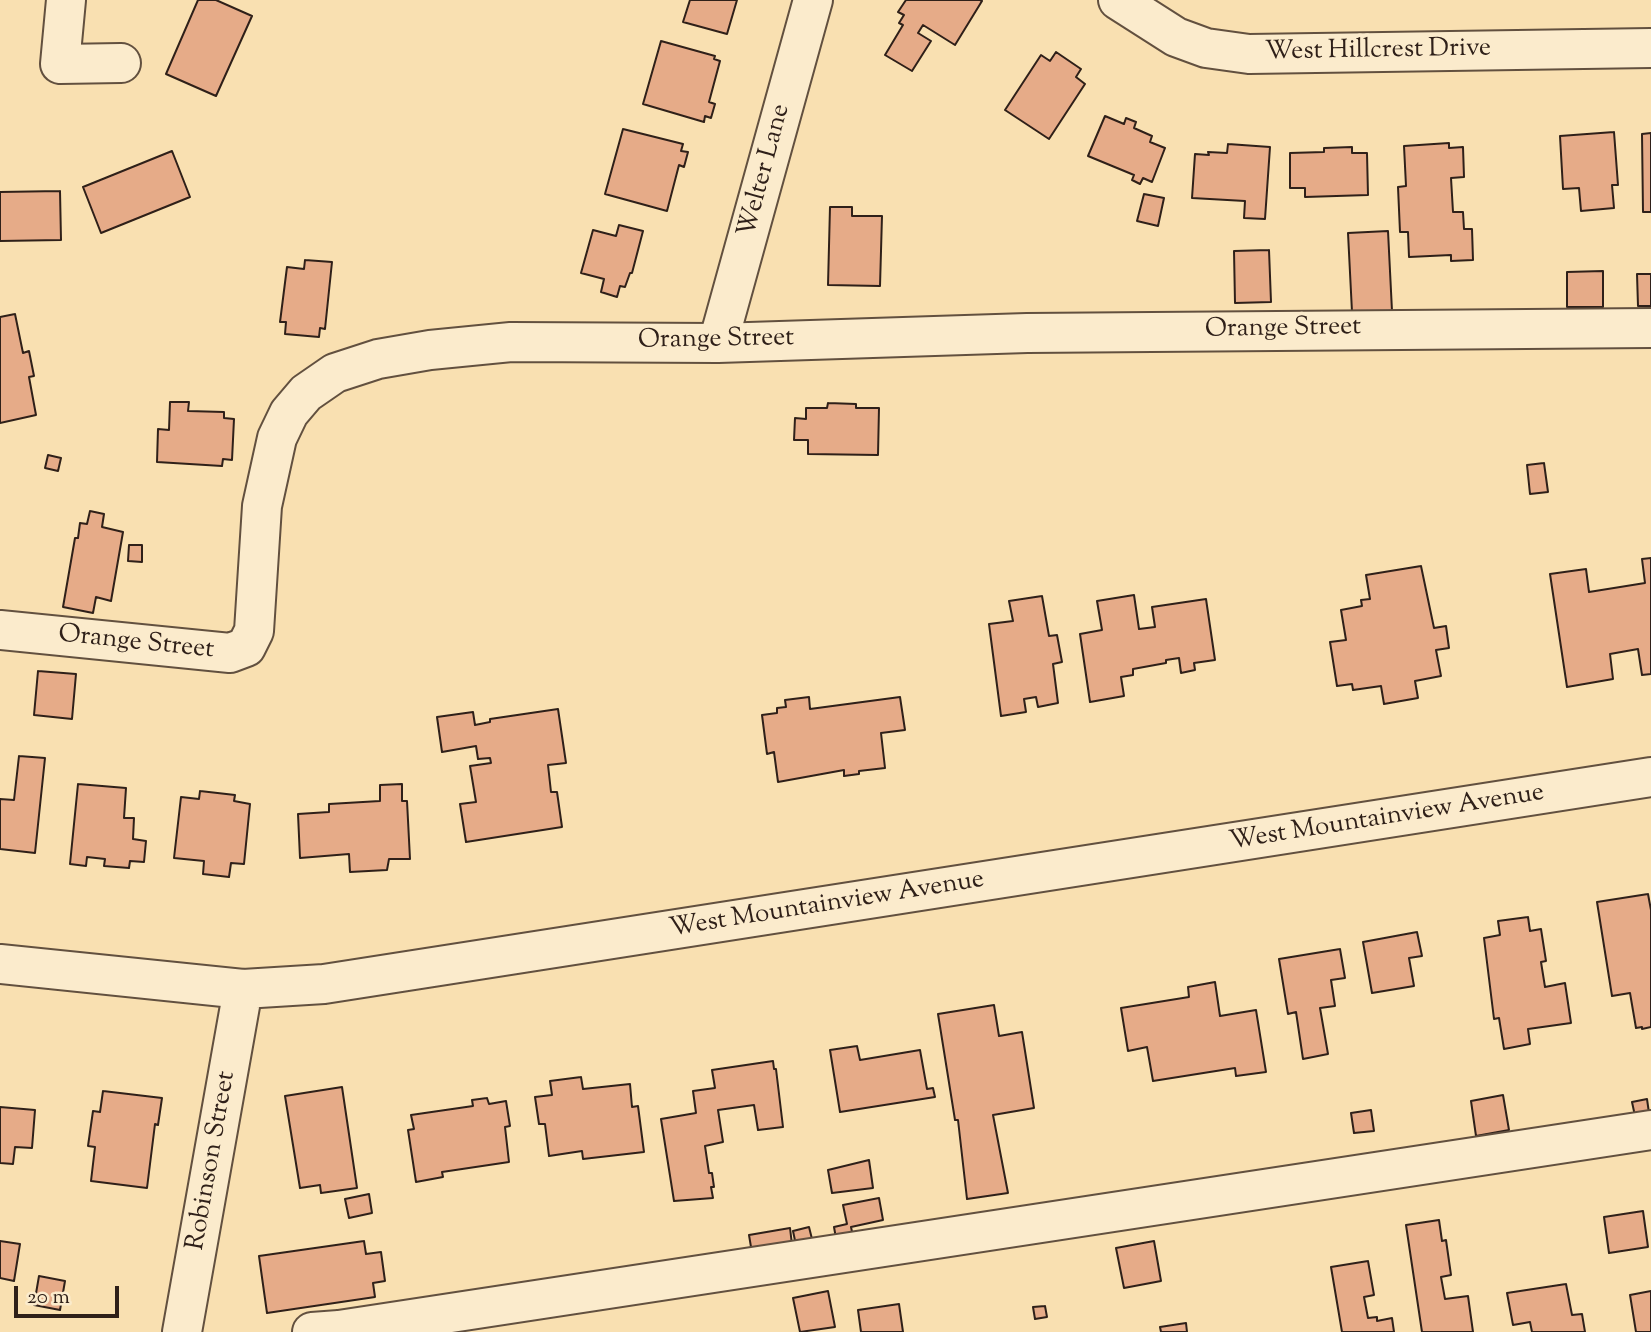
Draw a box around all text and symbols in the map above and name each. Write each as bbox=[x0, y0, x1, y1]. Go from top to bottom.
street label: West Hillcrest Drive bbox=[1265, 34, 1491, 70]
street label: Welter Lane bbox=[733, 101, 799, 241]
street label: Orange Street bbox=[1205, 313, 1361, 347]
street label: Orange Street bbox=[638, 324, 794, 358]
street label: Orange Street bbox=[57, 620, 215, 668]
street label: West Mountainview Avenue bbox=[1227, 779, 1547, 859]
street label: West Mountainview Avenue bbox=[667, 866, 987, 946]
street label: Robinson Street bbox=[182, 1069, 244, 1253]
scale bar bbox=[18, 1272, 122, 1316]
text: 20 m bbox=[27, 1283, 70, 1313]

